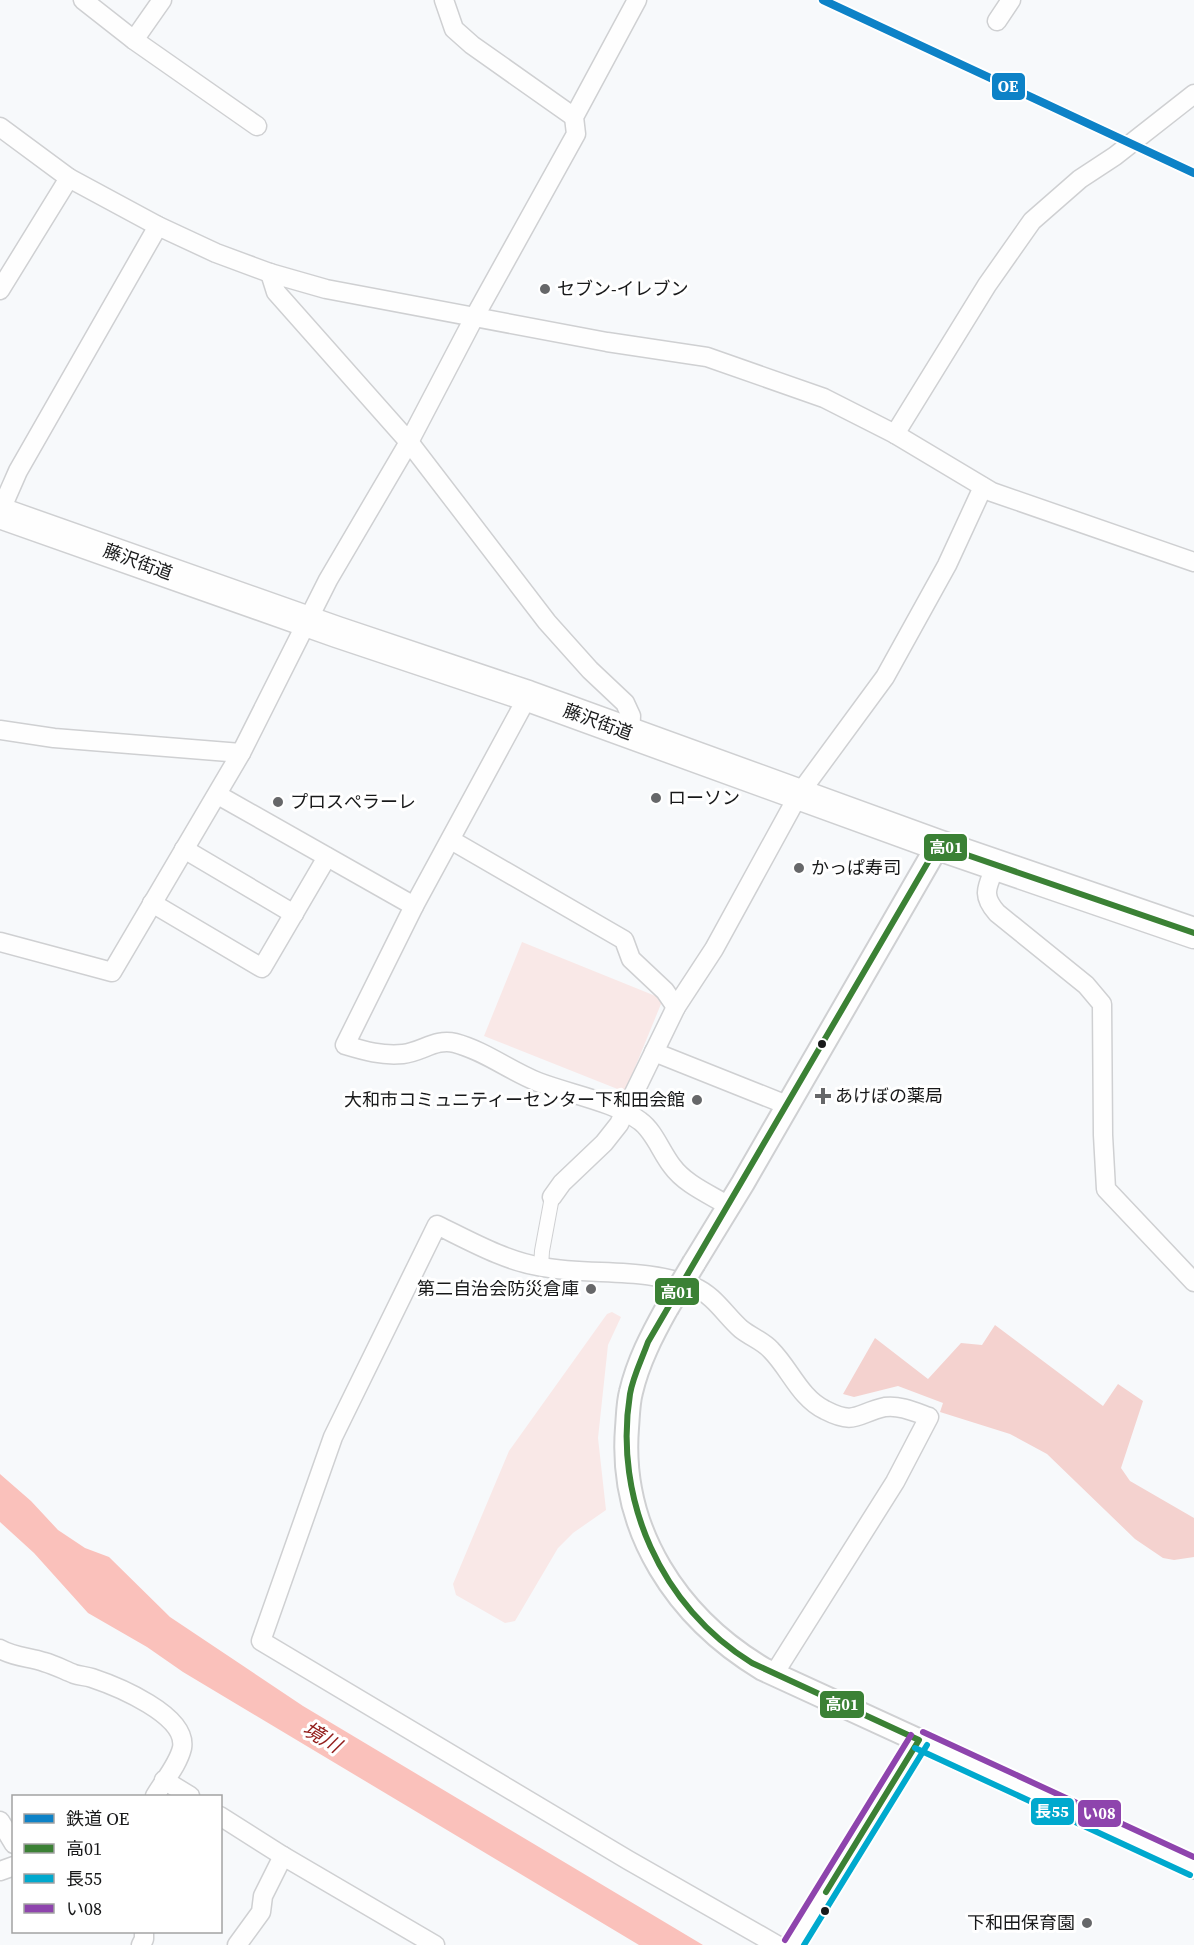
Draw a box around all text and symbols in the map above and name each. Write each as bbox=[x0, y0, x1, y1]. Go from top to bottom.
line badge: OE bbox=[991, 72, 1026, 101]
text: OE bbox=[998, 75, 1019, 97]
place label: セブン-イレブン bbox=[557, 276, 689, 301]
marker: セブン-イレブン bbox=[538, 282, 552, 296]
street label: 藤沢街道 bbox=[100, 537, 176, 586]
street label: 藤沢街道 bbox=[560, 697, 636, 746]
place label: ローソン bbox=[668, 785, 740, 810]
place label: プロスぺラーレ bbox=[290, 789, 416, 814]
marker: ローソン bbox=[649, 791, 663, 805]
marker: プロスぺラーレ bbox=[271, 795, 285, 809]
line badge: 高01 bbox=[923, 833, 968, 862]
text: 高01 bbox=[929, 836, 963, 858]
place label: かっぱ寿司 bbox=[811, 855, 901, 880]
marker: かっぱ寿司 bbox=[792, 861, 806, 875]
unlabelled marker bbox=[816, 1038, 828, 1050]
place label: あけぼの薬局 bbox=[835, 1083, 943, 1108]
place label: 大和市コミュニティーセンター下和田会館 bbox=[344, 1087, 685, 1112]
marker: あけぼの薬局 bbox=[816, 1089, 830, 1103]
marker: 大和市コミュニティーセンター下和田会館 bbox=[690, 1093, 704, 1107]
place label: 第二自治会防災倉庫 bbox=[417, 1276, 579, 1301]
line badge: 高01 bbox=[654, 1277, 700, 1306]
text: 高01 bbox=[660, 1281, 694, 1303]
marker: 第二自治会防災倉庫 bbox=[584, 1282, 598, 1296]
line badge: 高01 bbox=[819, 1690, 865, 1719]
text: 高01 bbox=[825, 1693, 859, 1715]
water label: 境川 bbox=[298, 1715, 348, 1760]
legend bbox=[12, 1795, 222, 1933]
line badge: 長55 bbox=[1030, 1797, 1075, 1826]
line badge: い08 bbox=[1077, 1799, 1122, 1828]
text: 長55 bbox=[1035, 1800, 1069, 1822]
text: い08 bbox=[1082, 1802, 1116, 1824]
text: 鉄道 OE bbox=[66, 1806, 129, 1831]
text: 高01 bbox=[66, 1836, 102, 1861]
text: 長55 bbox=[66, 1866, 102, 1891]
text: い08 bbox=[66, 1896, 102, 1921]
unlabelled marker bbox=[819, 1905, 831, 1917]
place label: 下和田保育園 bbox=[967, 1910, 1075, 1935]
marker: 下和田保育園 bbox=[1080, 1916, 1094, 1930]

